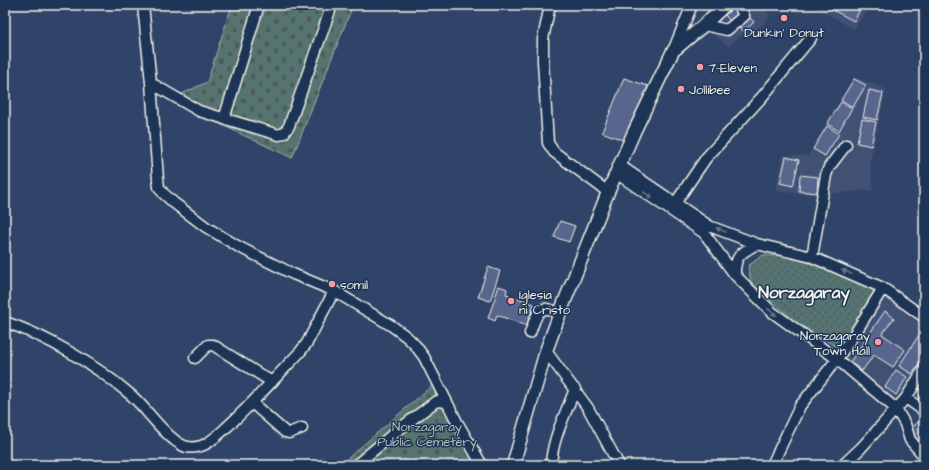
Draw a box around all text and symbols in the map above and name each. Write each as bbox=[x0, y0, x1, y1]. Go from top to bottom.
marker: Dunkin' Donut bbox=[779, 13, 789, 23]
place label: Dunkin' Donut bbox=[744, 24, 824, 42]
place label: 7-Eleven bbox=[708, 59, 758, 77]
marker: 7-Eleven bbox=[695, 62, 705, 72]
place label: Jollibee bbox=[689, 81, 731, 99]
marker: Jollibee bbox=[676, 84, 686, 94]
one-way arrow bbox=[643, 191, 653, 199]
one-way arrow bbox=[715, 227, 726, 233]
one-way arrow bbox=[841, 269, 853, 275]
place label: somil bbox=[340, 276, 368, 294]
marker: somil bbox=[327, 279, 337, 289]
district label: Norzagaray bbox=[758, 281, 850, 306]
place label: Iglesia ni Cristo bbox=[519, 286, 571, 319]
marker: Iglesia ni Cristo bbox=[506, 296, 516, 306]
one-way arrow bbox=[767, 307, 778, 316]
place label: Norzagaray Town Hall bbox=[800, 327, 870, 360]
marker: Norzagaray Town Hall bbox=[873, 337, 883, 347]
park label: Norzagaray Public Cemetery bbox=[377, 418, 477, 452]

